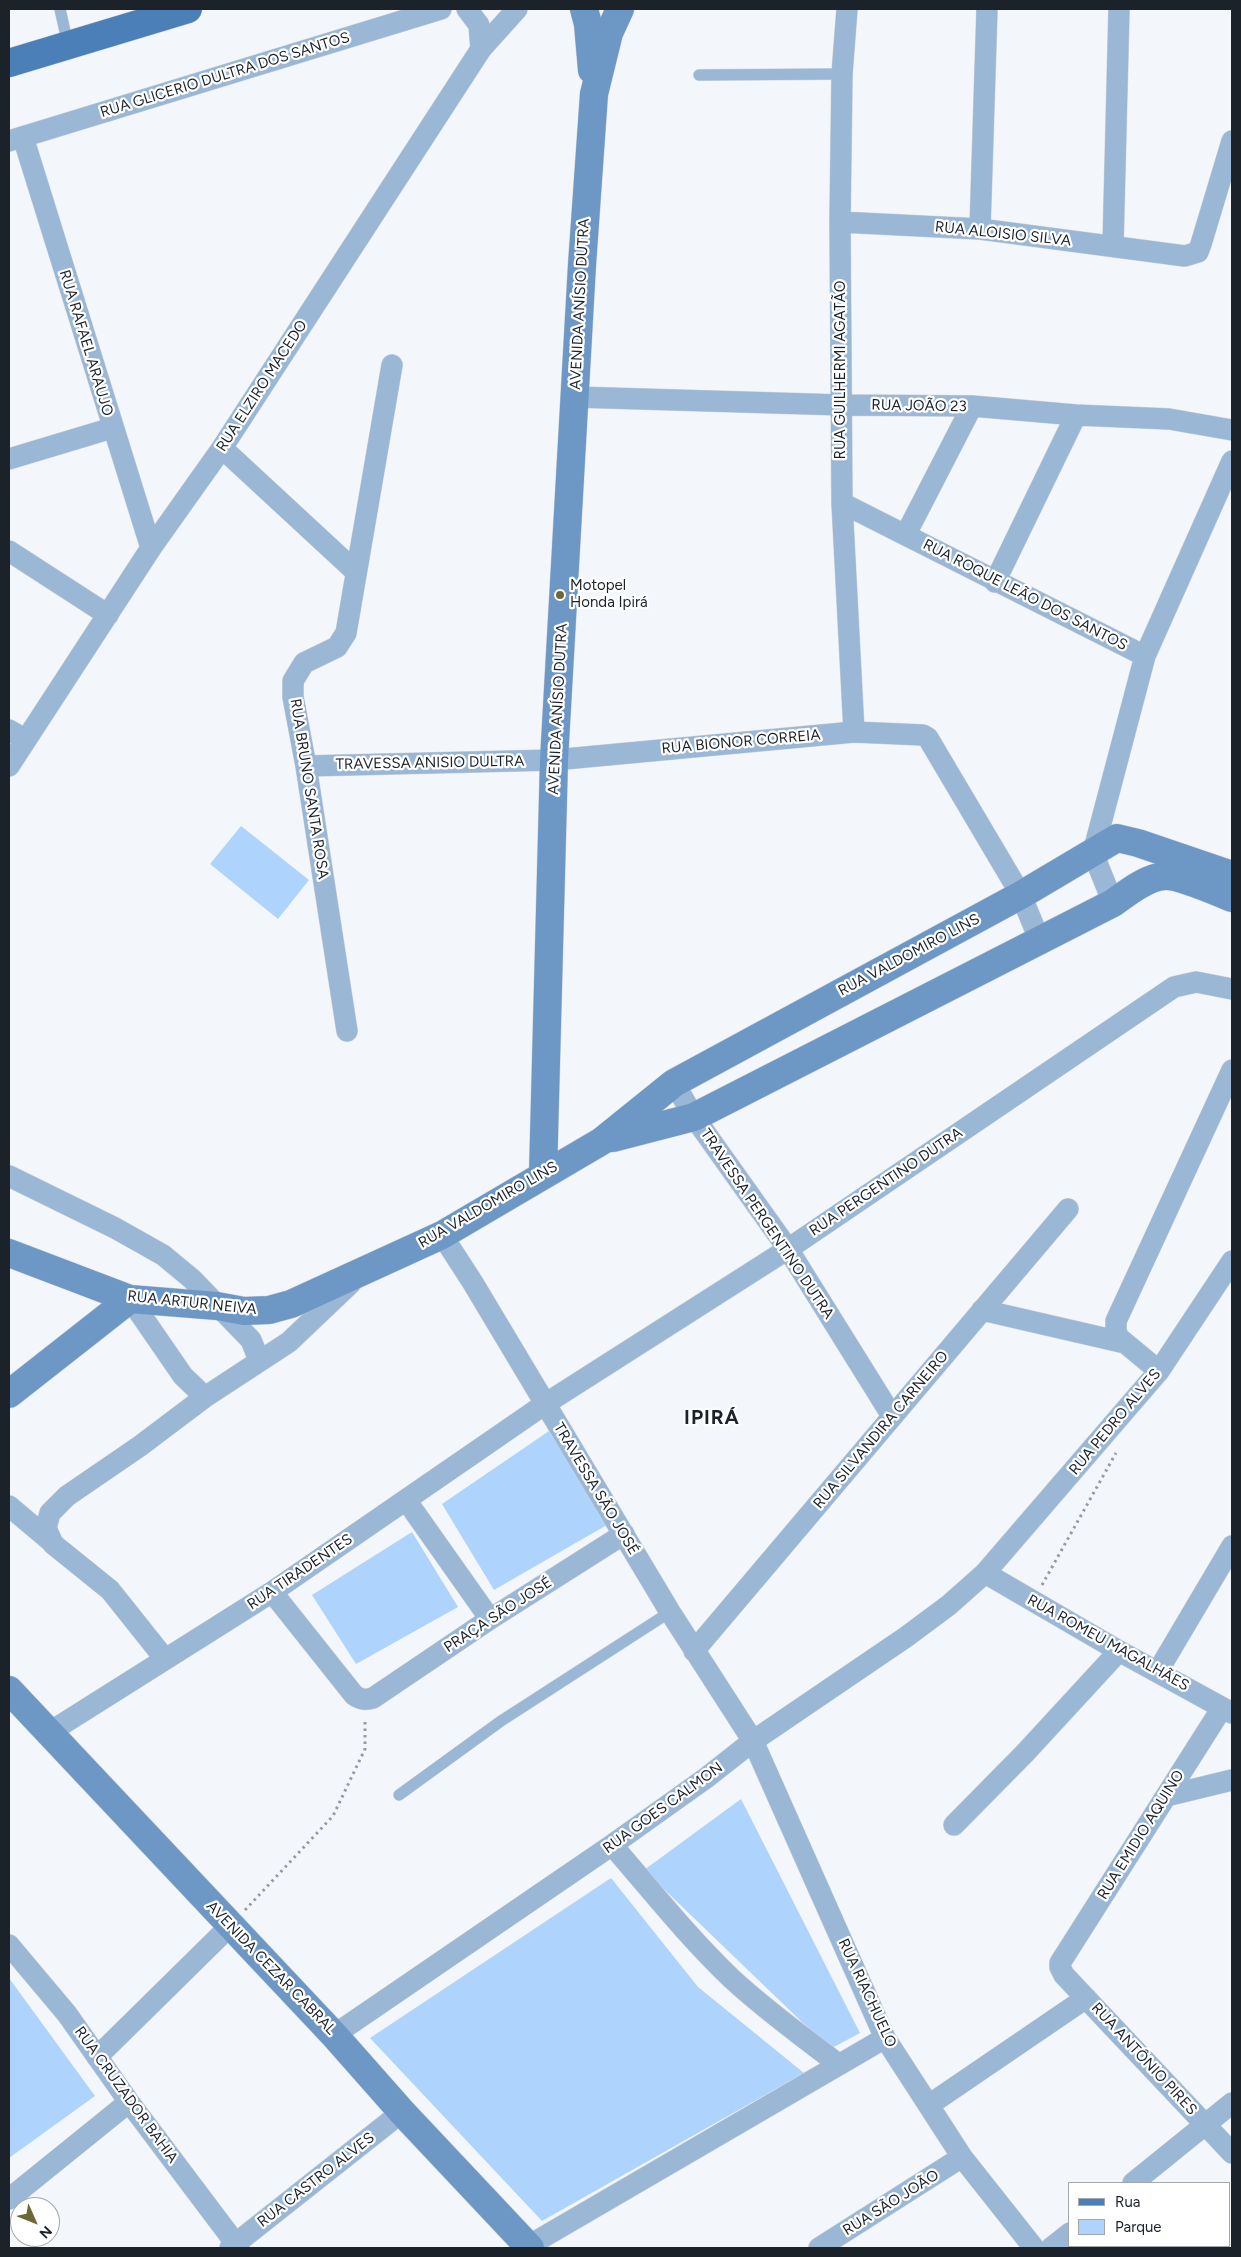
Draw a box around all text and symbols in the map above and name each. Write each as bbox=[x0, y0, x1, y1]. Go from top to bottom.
street label: RUA GLICERIO DULTRA DOS SANTOS bbox=[98, 28, 352, 122]
street label: AVENIDA ANÍSIO DUTRA bbox=[567, 218, 593, 390]
street label: RUA ALOISIO SILVA bbox=[934, 218, 1072, 250]
street label: RUA RAFAEL ARAUJO bbox=[55, 268, 117, 418]
street label: RUA GUILHERMI AGATÃO bbox=[832, 281, 850, 459]
street label: RUA ELZIRO MACEDO bbox=[213, 317, 311, 455]
street label: RUA JOÃO 23 bbox=[871, 396, 967, 416]
street label: RUA ROQUE LEÃO DOS SANTOS bbox=[920, 535, 1130, 655]
place label: Motopel Honda Ipirá bbox=[570, 577, 648, 612]
marker: Motopel Honda Ipirá bbox=[554, 589, 566, 601]
street label: AVENIDA ANÍSIO DUTRA bbox=[545, 623, 571, 795]
street label: RUA BRUNO SANTA ROSA bbox=[286, 697, 332, 881]
street label: RUA BIONOR CORREIA bbox=[661, 726, 821, 758]
street label: TRAVESSA ANISIO DULTRA bbox=[336, 752, 524, 774]
street label: RUA VALDOMIRO LINS bbox=[835, 910, 983, 1000]
street label: RUA PERGENTINO DUTRA bbox=[806, 1124, 966, 1240]
street label: TRAVESSA PERGENTINO DUTRA bbox=[696, 1125, 838, 1323]
street label: RUA VALDOMIRO LINS bbox=[415, 1158, 561, 1252]
street label: RUA ARTUR NEIVA bbox=[127, 1287, 257, 1319]
street label: RUA SILVANDIRA CARNEIRO bbox=[810, 1348, 952, 1512]
street label: RUA PEDRO ALVES bbox=[1065, 1365, 1165, 1479]
district label: IPIRÁ bbox=[683, 1406, 741, 1430]
street label: TRAVESSA SÃO JOSÉ bbox=[549, 1420, 643, 1558]
street label: RUA TIRADENTES bbox=[244, 1530, 356, 1614]
street label: PRAÇA SÃO JOSÉ bbox=[441, 1573, 555, 1657]
street label: RUA ROMEU MAGALHÃES bbox=[1024, 1591, 1192, 1695]
street label: RUA GOES CALMON bbox=[600, 1759, 726, 1857]
street label: RUA EMIDIO AQUINO bbox=[1094, 1767, 1188, 1903]
street label: AVENIDA CEZAR CABRAL bbox=[202, 1897, 340, 2039]
street label: RUA RIACHUELO bbox=[834, 1936, 900, 2050]
street label: RUA ANTÔNIO PIRES bbox=[1087, 1999, 1201, 2119]
street label: RUA CRUZADOR BAHIA bbox=[70, 2023, 182, 2167]
street label: RUA CASTRO ALVES bbox=[254, 2129, 378, 2231]
street label: RUA SÃO JOÃO bbox=[840, 2166, 942, 2240]
legend bbox=[1068, 2182, 1231, 2247]
text: Rua bbox=[1115, 2193, 1140, 2211]
north arrow bbox=[10, 2197, 60, 2247]
text: Parque bbox=[1115, 2218, 1162, 2236]
text: N bbox=[36, 2222, 55, 2242]

